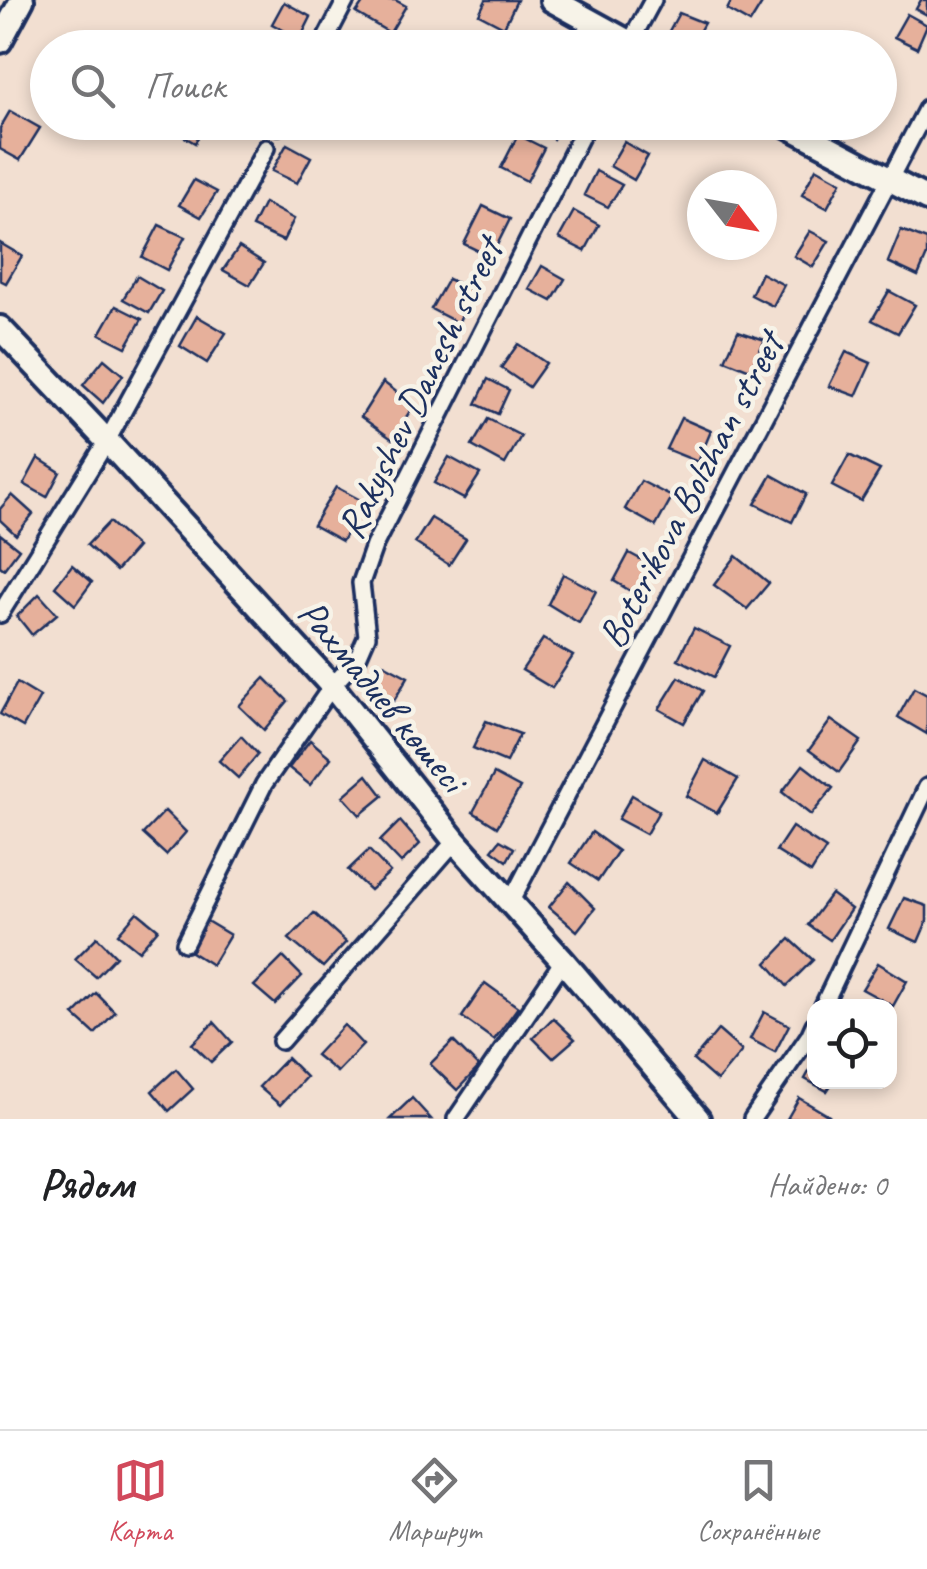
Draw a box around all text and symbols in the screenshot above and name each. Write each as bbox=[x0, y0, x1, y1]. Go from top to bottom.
search box bbox=[30, 30, 897, 140]
icon: search bbox=[65, 58, 120, 113]
text: Поиск bbox=[145, 62, 225, 109]
north arrow bbox=[687, 170, 777, 260]
street label: Rakyshev Danesh street bbox=[326, 225, 517, 547]
street label: Boterikova Bolzhan street bbox=[587, 319, 798, 656]
street label: Рахмадиев көшесі bbox=[287, 589, 480, 806]
map controls bbox=[807, 999, 897, 1089]
button: locate bbox=[807, 999, 897, 1089]
text: Рядом bbox=[40, 1158, 134, 1211]
text: Найдено: 0 bbox=[768, 1164, 887, 1205]
tab: Карта bbox=[108, 1453, 172, 1548]
tab: Маршрут bbox=[389, 1453, 481, 1548]
tab: Сохранённые bbox=[697, 1453, 819, 1548]

